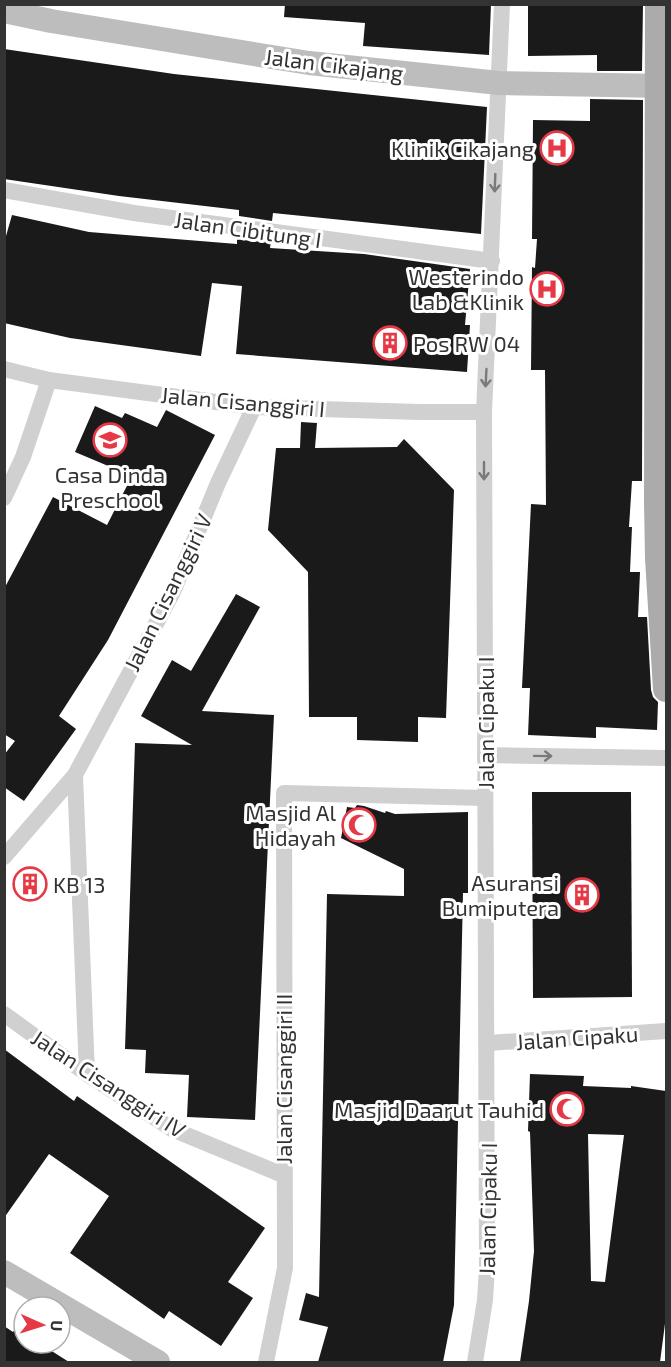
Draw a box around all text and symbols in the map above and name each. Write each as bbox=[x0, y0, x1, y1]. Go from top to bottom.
street label: Jalan Cikajang bbox=[263, 43, 405, 86]
hospital icon: Klinik Cikajang bbox=[539, 130, 575, 166]
place label: Klinik Cikajang bbox=[391, 135, 534, 162]
one-way arrow bbox=[489, 173, 501, 193]
street label: Jalan Cibitung I bbox=[173, 206, 323, 252]
place label: Westerindo Lab &Klinik bbox=[408, 263, 524, 314]
hospital icon: Westerindo Lab &Klinik bbox=[529, 271, 565, 307]
building icon: Pos RW 04 bbox=[372, 325, 408, 361]
place label: Pos RW 04 bbox=[413, 330, 520, 356]
one-way arrow bbox=[481, 367, 492, 387]
street label: Jalan Cisanggiri I bbox=[160, 381, 326, 421]
school or university icon: Casa Dinda Preschool bbox=[92, 422, 128, 458]
one-way arrow bbox=[479, 460, 490, 480]
place label: Casa Dinda Preschool bbox=[55, 461, 165, 512]
street label: Jalan Cisanggiri V bbox=[118, 508, 217, 675]
street label: Jalan Cipaku I bbox=[472, 656, 498, 790]
one-way arrow bbox=[533, 750, 553, 762]
place label: Masjid Al Hidayah bbox=[245, 799, 336, 850]
mosque icon: Masjid Al Hidayah bbox=[341, 807, 377, 843]
building icon: KB 13 bbox=[12, 866, 48, 902]
place label: Asuransi Bumiputera bbox=[442, 869, 559, 920]
place label: KB 13 bbox=[53, 871, 106, 897]
building icon: Asuransi Bumiputera bbox=[564, 877, 600, 913]
street label: Jalan Cisanggiri II bbox=[270, 994, 296, 1164]
street label: Jalan Cipaku bbox=[515, 1020, 639, 1054]
street label: Jalan Cisanggiri IV bbox=[27, 1024, 191, 1143]
mosque icon: Masjid Daarut Tauhid bbox=[549, 1091, 585, 1127]
place label: Masjid Daarut Tauhid bbox=[334, 1096, 544, 1123]
street label: Jalan Cipaku I bbox=[473, 1142, 501, 1276]
north arrow bbox=[12, 1295, 72, 1355]
text: U bbox=[48, 1320, 67, 1332]

